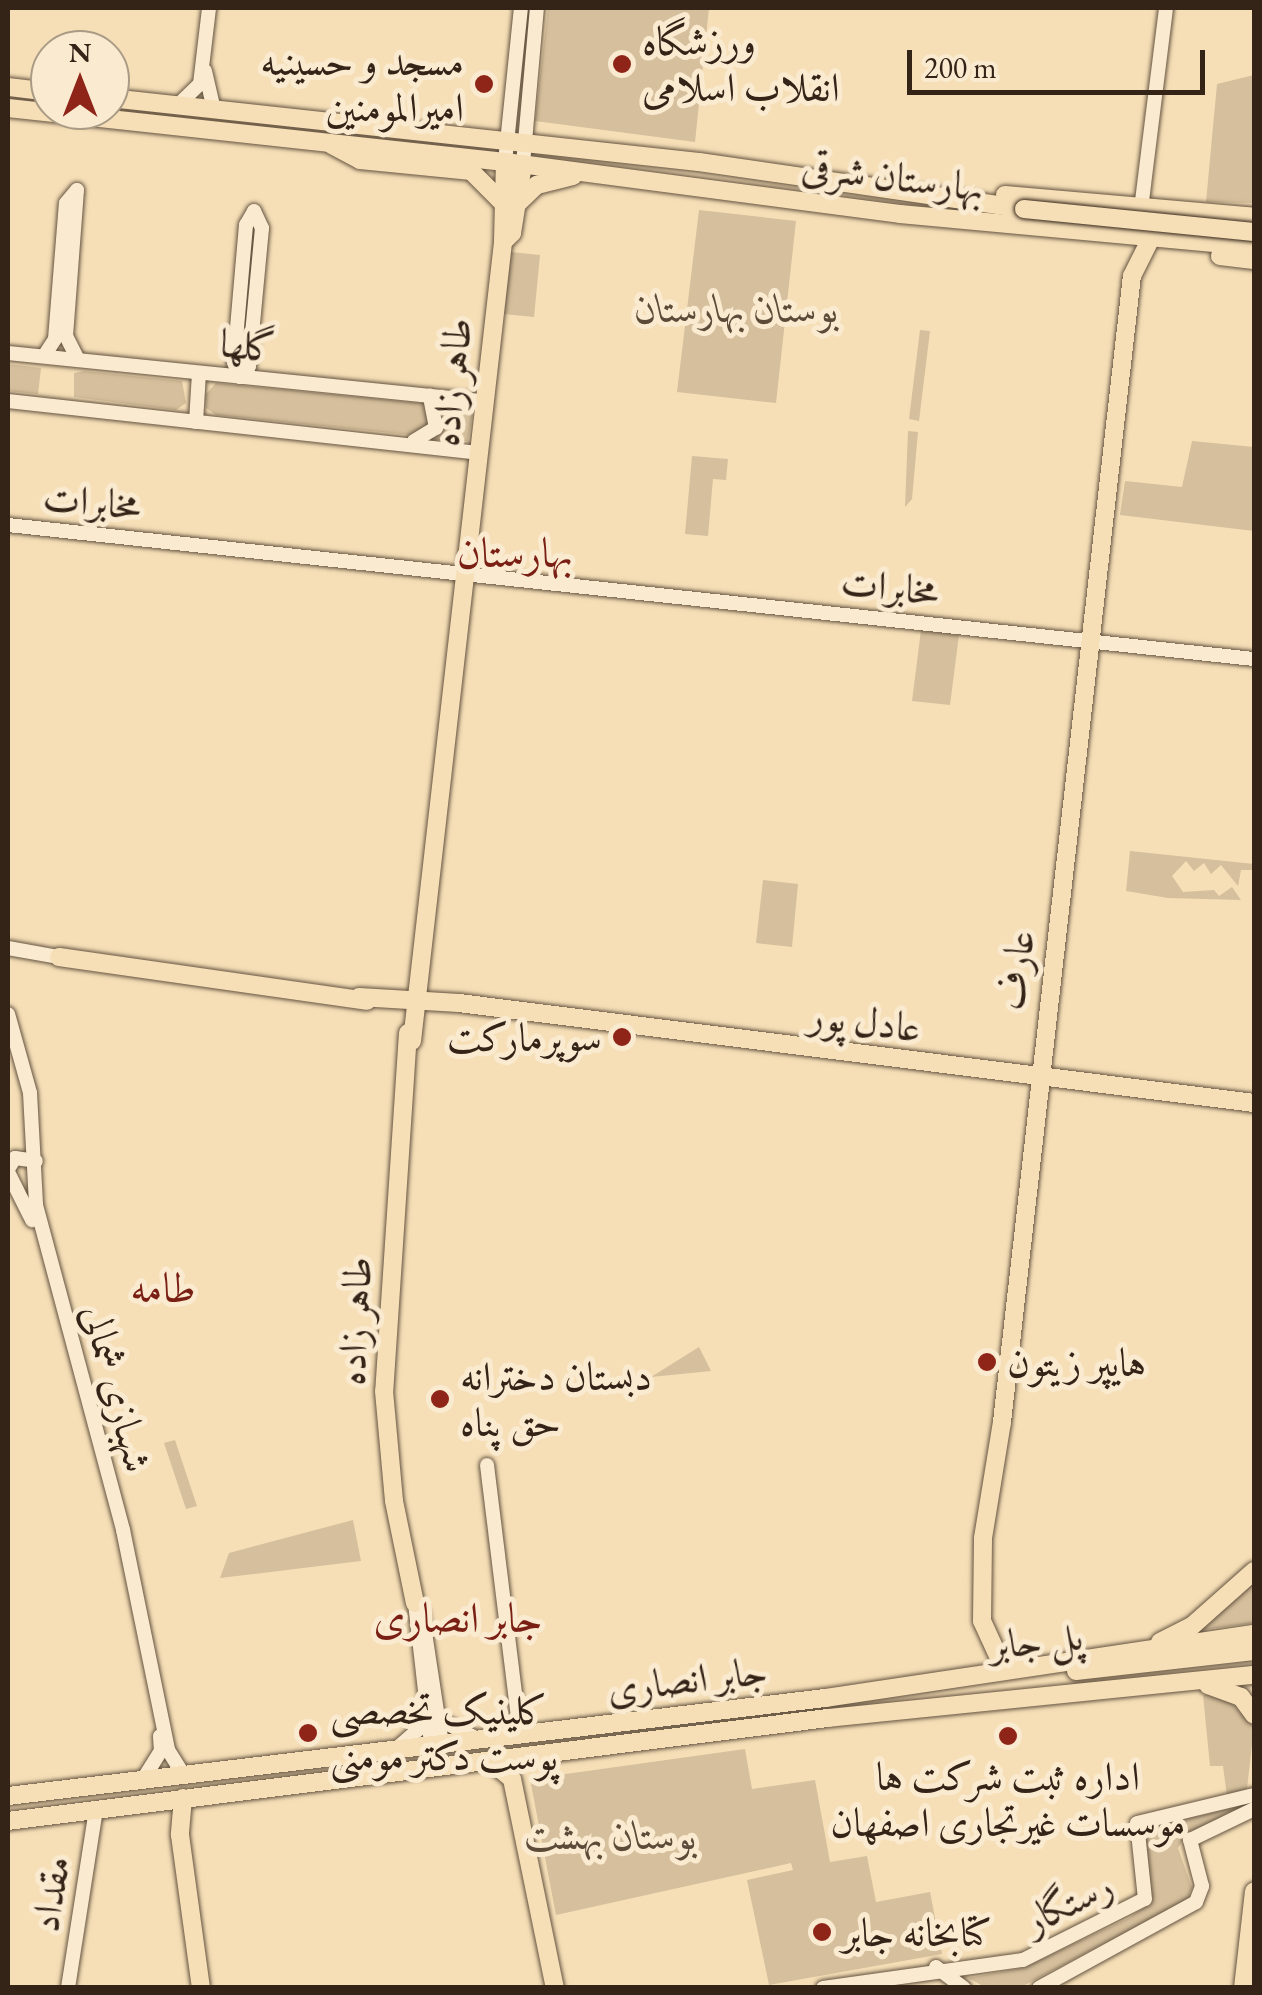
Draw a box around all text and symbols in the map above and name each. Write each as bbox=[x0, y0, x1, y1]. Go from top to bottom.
place label: ورزشگاه انقلاب اسلامی bbox=[642, 17, 840, 111]
north arrow bbox=[30, 30, 130, 130]
scale bar bbox=[912, 30, 1210, 92]
text: N bbox=[69, 34, 91, 70]
place label: مسجد و حسینیه امیرالمومنین bbox=[260, 37, 464, 131]
text: 200 m bbox=[924, 48, 997, 87]
marker: ورزشگاه انقلاب اسلامی bbox=[611, 53, 633, 75]
marker: مسجد و حسینیه امیرالمومنین bbox=[473, 73, 495, 95]
street label: بهارستان شرقی bbox=[799, 141, 987, 211]
park label: بوستان بهارستان bbox=[635, 284, 839, 332]
street label: طاهر زاده bbox=[420, 315, 482, 449]
street label: گلها bbox=[218, 318, 278, 372]
street label: مخابرات bbox=[41, 473, 143, 529]
district label: بهارستان bbox=[457, 528, 573, 578]
street label: مخابرات bbox=[839, 557, 941, 615]
street label: عارف bbox=[986, 927, 1044, 1013]
street label: عادل پور bbox=[806, 990, 924, 1052]
place label: سوپرمارکت bbox=[447, 1013, 602, 1061]
marker: سوپرمارکت bbox=[611, 1026, 633, 1048]
street label: طاهر زاده bbox=[327, 1255, 381, 1387]
district label: طامه bbox=[130, 1263, 196, 1313]
street label: شهبازی شمالی bbox=[73, 1299, 163, 1477]
place label: هایپر زیتون bbox=[1007, 1338, 1146, 1386]
marker: هایپر زیتون bbox=[976, 1351, 998, 1373]
place label: دبستان دخترانه حق پناه bbox=[460, 1352, 652, 1446]
marker: دبستان دخترانه حق پناه bbox=[429, 1388, 451, 1410]
district label: جابر انصاری bbox=[373, 1593, 543, 1643]
street label: پل جابر bbox=[987, 1611, 1085, 1669]
street label: جابر انصاری bbox=[604, 1645, 770, 1713]
place label: کلینیک تخصصی پوست دکتر مومنی bbox=[330, 1686, 558, 1780]
marker: کلینیک تخصصی پوست دکتر مومنی bbox=[295, 1720, 321, 1746]
marker: اداره ثبت شرکت ها موسسات غیرتجاری اصفهان bbox=[997, 1725, 1019, 1747]
place label: اداره ثبت شرکت ها موسسات غیرتجاری اصفهان bbox=[830, 1752, 1186, 1846]
park label: بوستان بهشت bbox=[524, 1811, 698, 1859]
street label: مقداد bbox=[20, 1853, 80, 1935]
street label: رستگار bbox=[1016, 1860, 1120, 1944]
place label: کتابخانه جابر bbox=[842, 1908, 992, 1956]
marker: کتابخانه جابر bbox=[811, 1921, 833, 1943]

